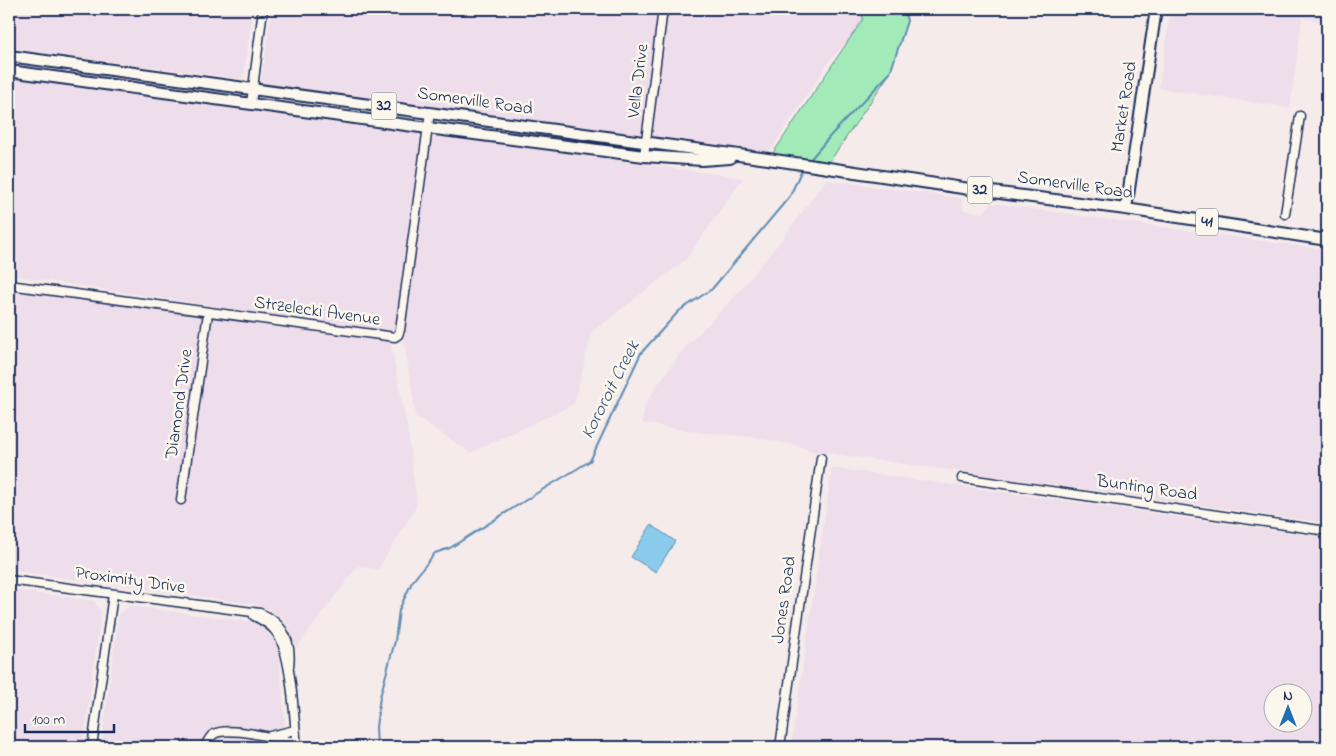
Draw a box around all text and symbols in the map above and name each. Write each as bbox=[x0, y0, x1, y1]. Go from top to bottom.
street label: Vella Drive bbox=[621, 42, 657, 120]
street label: Market Road bbox=[1105, 60, 1145, 154]
street label: Somerville Road bbox=[416, 81, 534, 123]
road number: 32 bbox=[372, 92, 396, 120]
street label: Somerville Road bbox=[1016, 165, 1134, 207]
road number: 32 bbox=[968, 176, 992, 204]
road number: 41 bbox=[1196, 208, 1218, 236]
street label: Strzelecki Avenue bbox=[252, 290, 383, 334]
water label: Kororoit Creek bbox=[575, 336, 648, 444]
street label: Diamond Drive bbox=[159, 347, 201, 462]
street label: Bunting Road bbox=[1094, 469, 1199, 510]
street label: Jones Road bbox=[766, 555, 804, 645]
street label: Proximity Drive bbox=[73, 560, 188, 602]
north arrow bbox=[1264, 684, 1314, 734]
text: N bbox=[1283, 686, 1293, 707]
scale bar bbox=[25, 701, 114, 733]
text: 100 m bbox=[32, 709, 65, 731]

